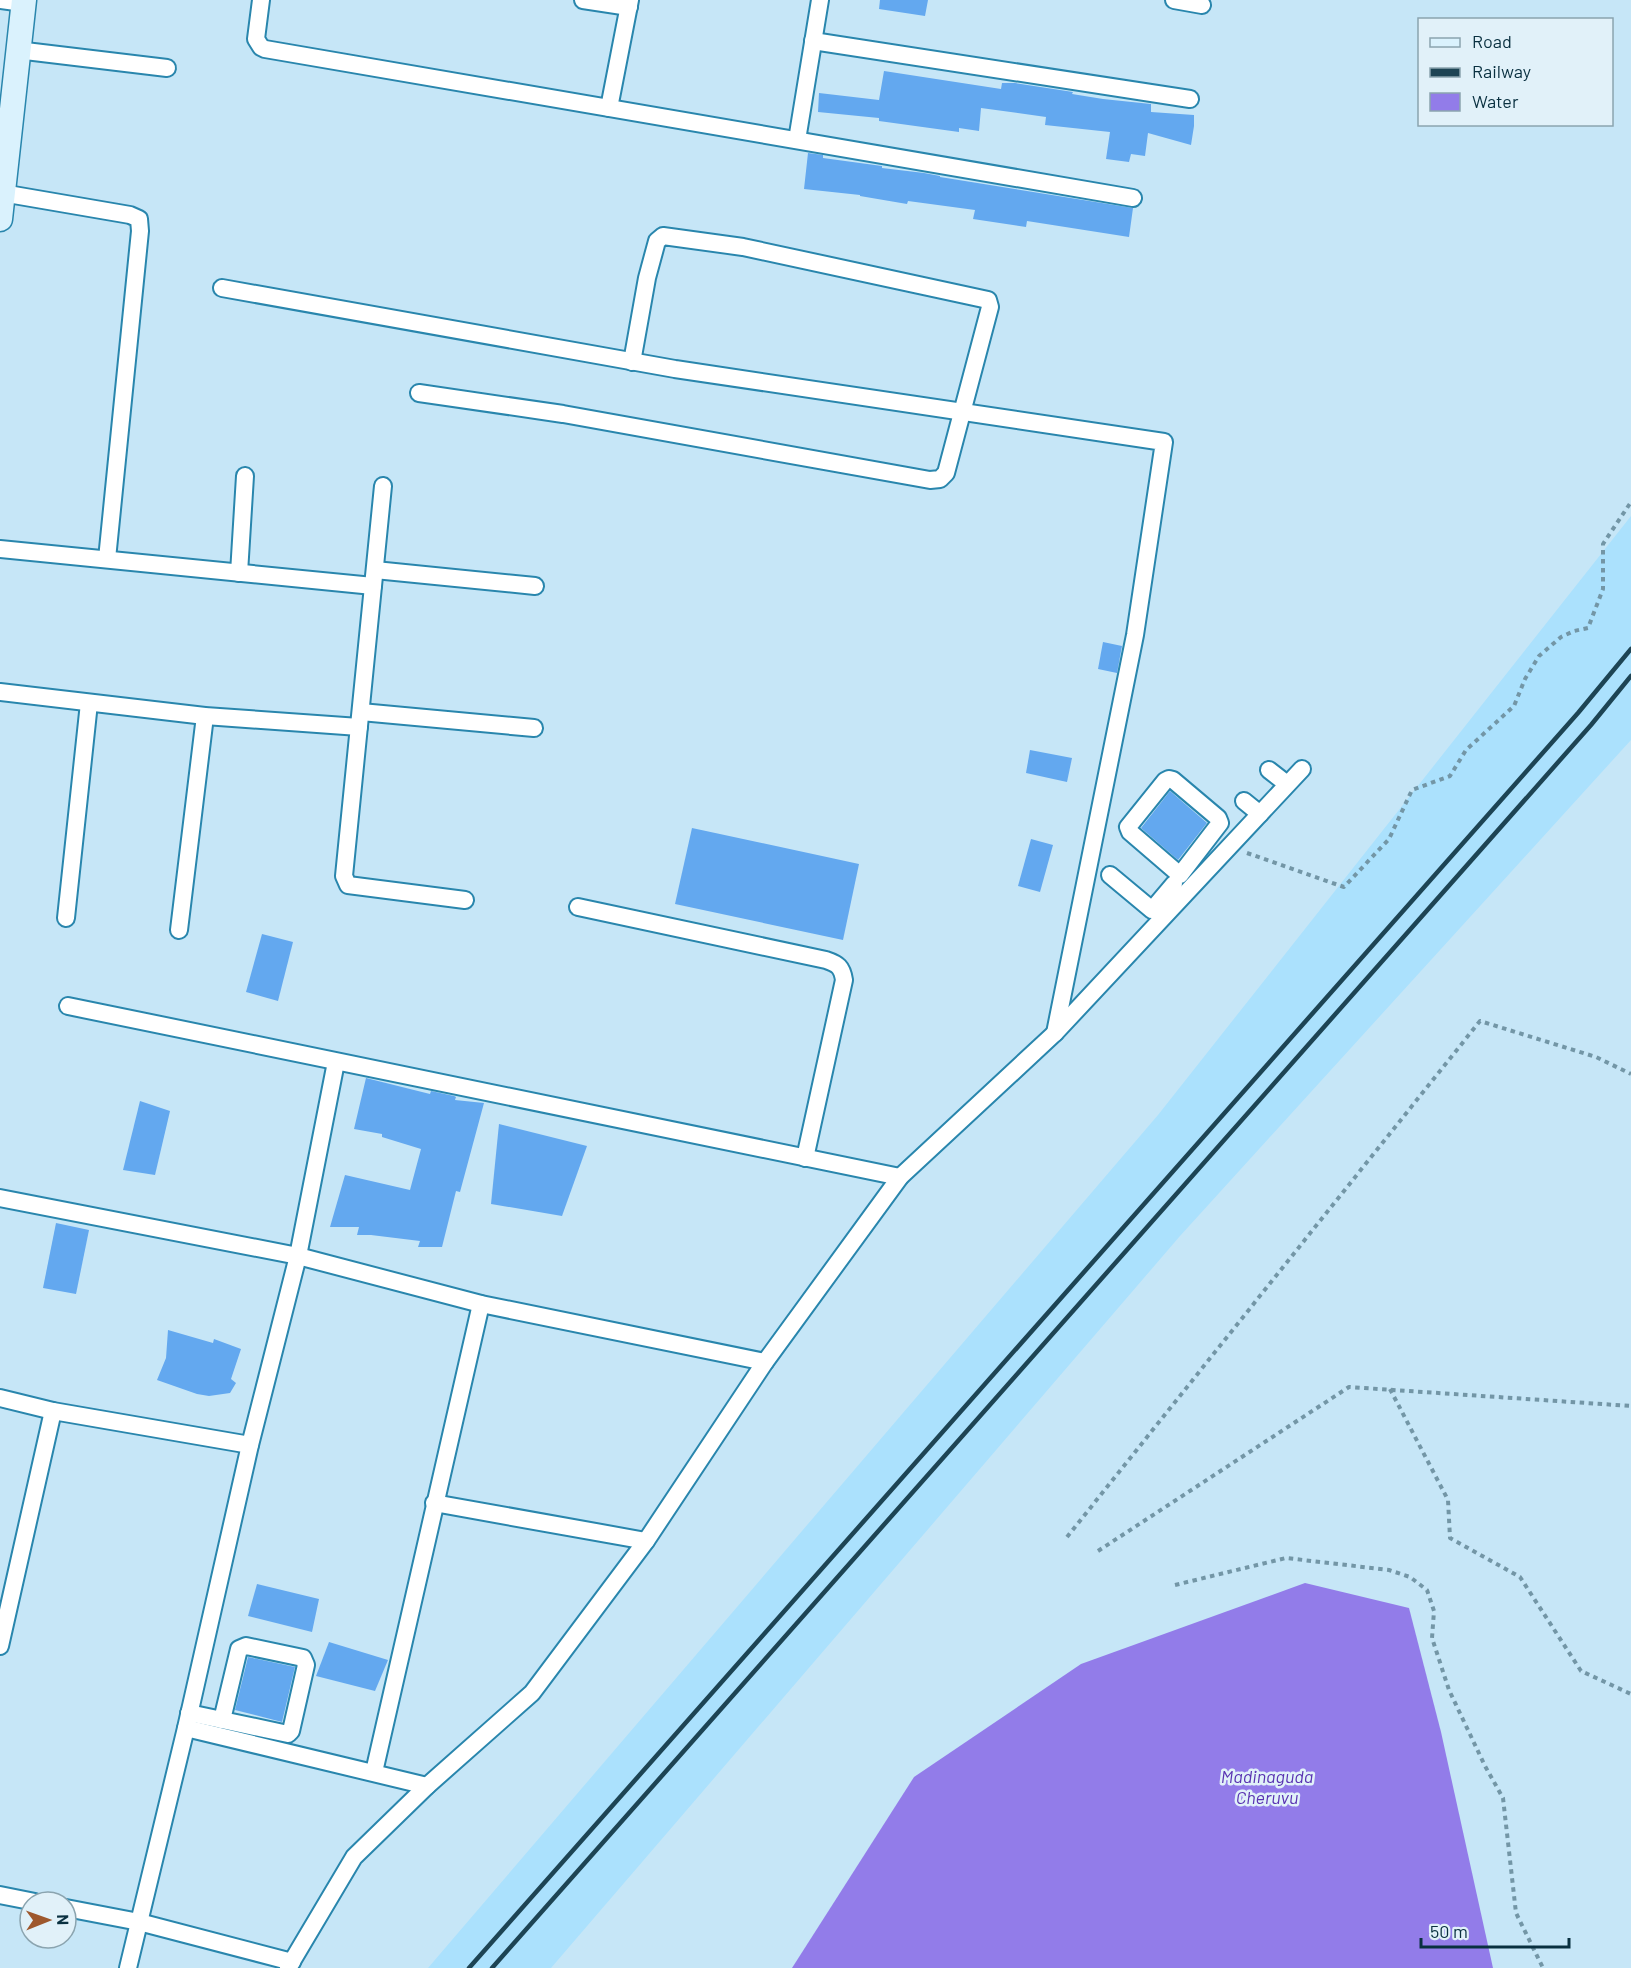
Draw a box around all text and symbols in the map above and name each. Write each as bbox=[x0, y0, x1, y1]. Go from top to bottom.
legend bbox=[1418, 18, 1613, 126]
text: Road bbox=[1472, 30, 1512, 52]
text: Railway bbox=[1472, 60, 1531, 82]
text: Water bbox=[1472, 90, 1519, 112]
water label: Madinaguda Cheruvu bbox=[1221, 1765, 1313, 1808]
north arrow bbox=[18, 1890, 78, 1950]
scale bar bbox=[1421, 1911, 1570, 1949]
text: N bbox=[54, 1914, 73, 1925]
text: 50 m bbox=[1430, 1920, 1468, 1942]

